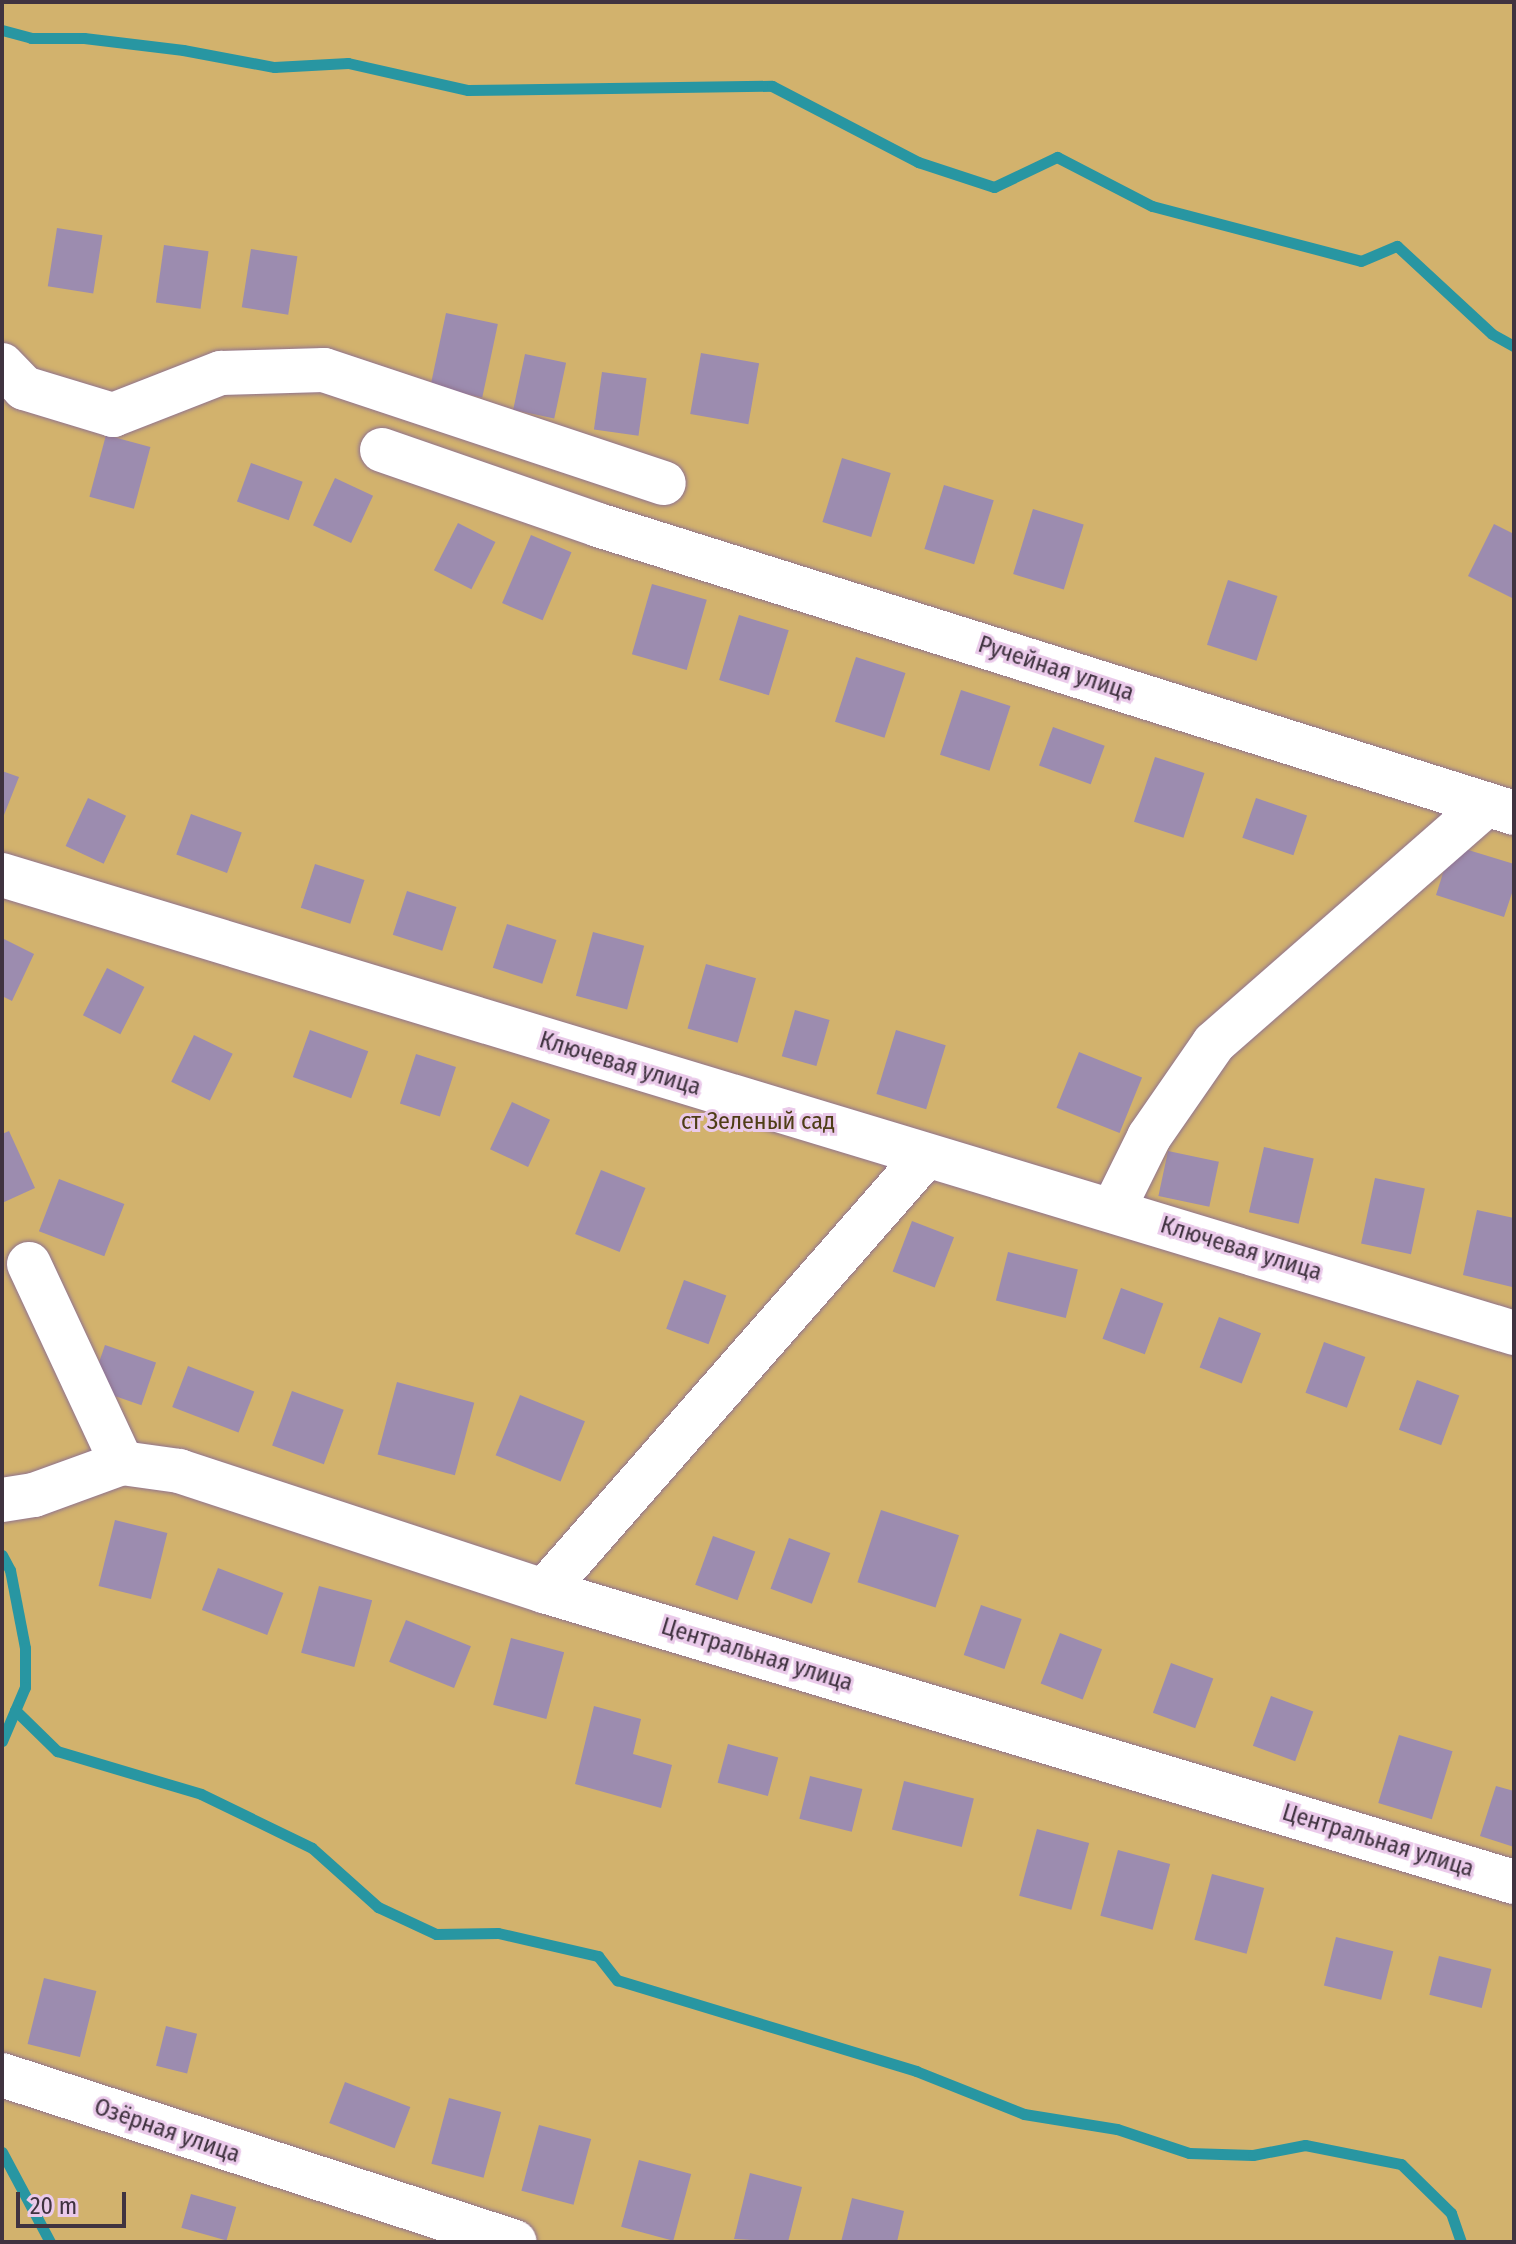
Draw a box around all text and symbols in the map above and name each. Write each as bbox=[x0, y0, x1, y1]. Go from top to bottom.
street label: Ручейная улица bbox=[975, 630, 1137, 708]
street label: Ключевая улица bbox=[536, 1026, 704, 1102]
park label: ст Зеленый сад bbox=[681, 1108, 835, 1136]
street label: Ключевая улица bbox=[1157, 1211, 1325, 1287]
street label: Центральная улица bbox=[658, 1612, 856, 1698]
street label: Центральная улица bbox=[1279, 1798, 1477, 1884]
street label: Озёрная улица bbox=[90, 2093, 244, 2169]
scale bar bbox=[20, 2176, 130, 2226]
text: 20 m bbox=[30, 2192, 77, 2220]

